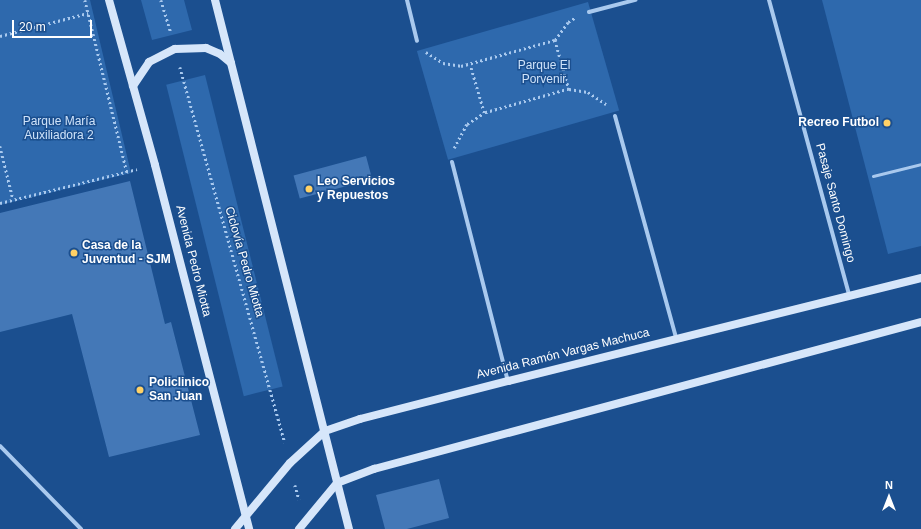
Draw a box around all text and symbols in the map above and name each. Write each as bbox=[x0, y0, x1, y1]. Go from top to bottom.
scale bar bbox=[14, 12, 94, 38]
text: 20 m bbox=[19, 20, 46, 34]
park label: Parque El Porvenir bbox=[518, 59, 570, 87]
park label: Parque María Auxiliadora 2 bbox=[23, 115, 95, 143]
place label: Recreo Futbol bbox=[798, 116, 879, 130]
marker: Recreo Futbol bbox=[882, 118, 892, 128]
street label: Pasaje Santo Domingo bbox=[812, 142, 858, 264]
place label: Leo Servicios y Repuestos bbox=[317, 175, 395, 203]
marker: Leo Servicios y Repuestos bbox=[304, 184, 314, 194]
street label: Avenida Pedro Miotta bbox=[172, 204, 214, 318]
street label: Ciclovía Pedro Miotta bbox=[221, 205, 267, 319]
place label: Casa de la Juventud - SJM bbox=[82, 239, 171, 267]
marker: Casa de la Juventud - SJM bbox=[69, 248, 79, 258]
street label: Avenida Ramón Vargas Machuca bbox=[475, 326, 651, 382]
place label: Policlinico San Juan bbox=[149, 376, 209, 404]
marker: Policlinico San Juan bbox=[134, 384, 146, 396]
north arrow bbox=[869, 477, 909, 517]
text: N bbox=[885, 479, 893, 491]

